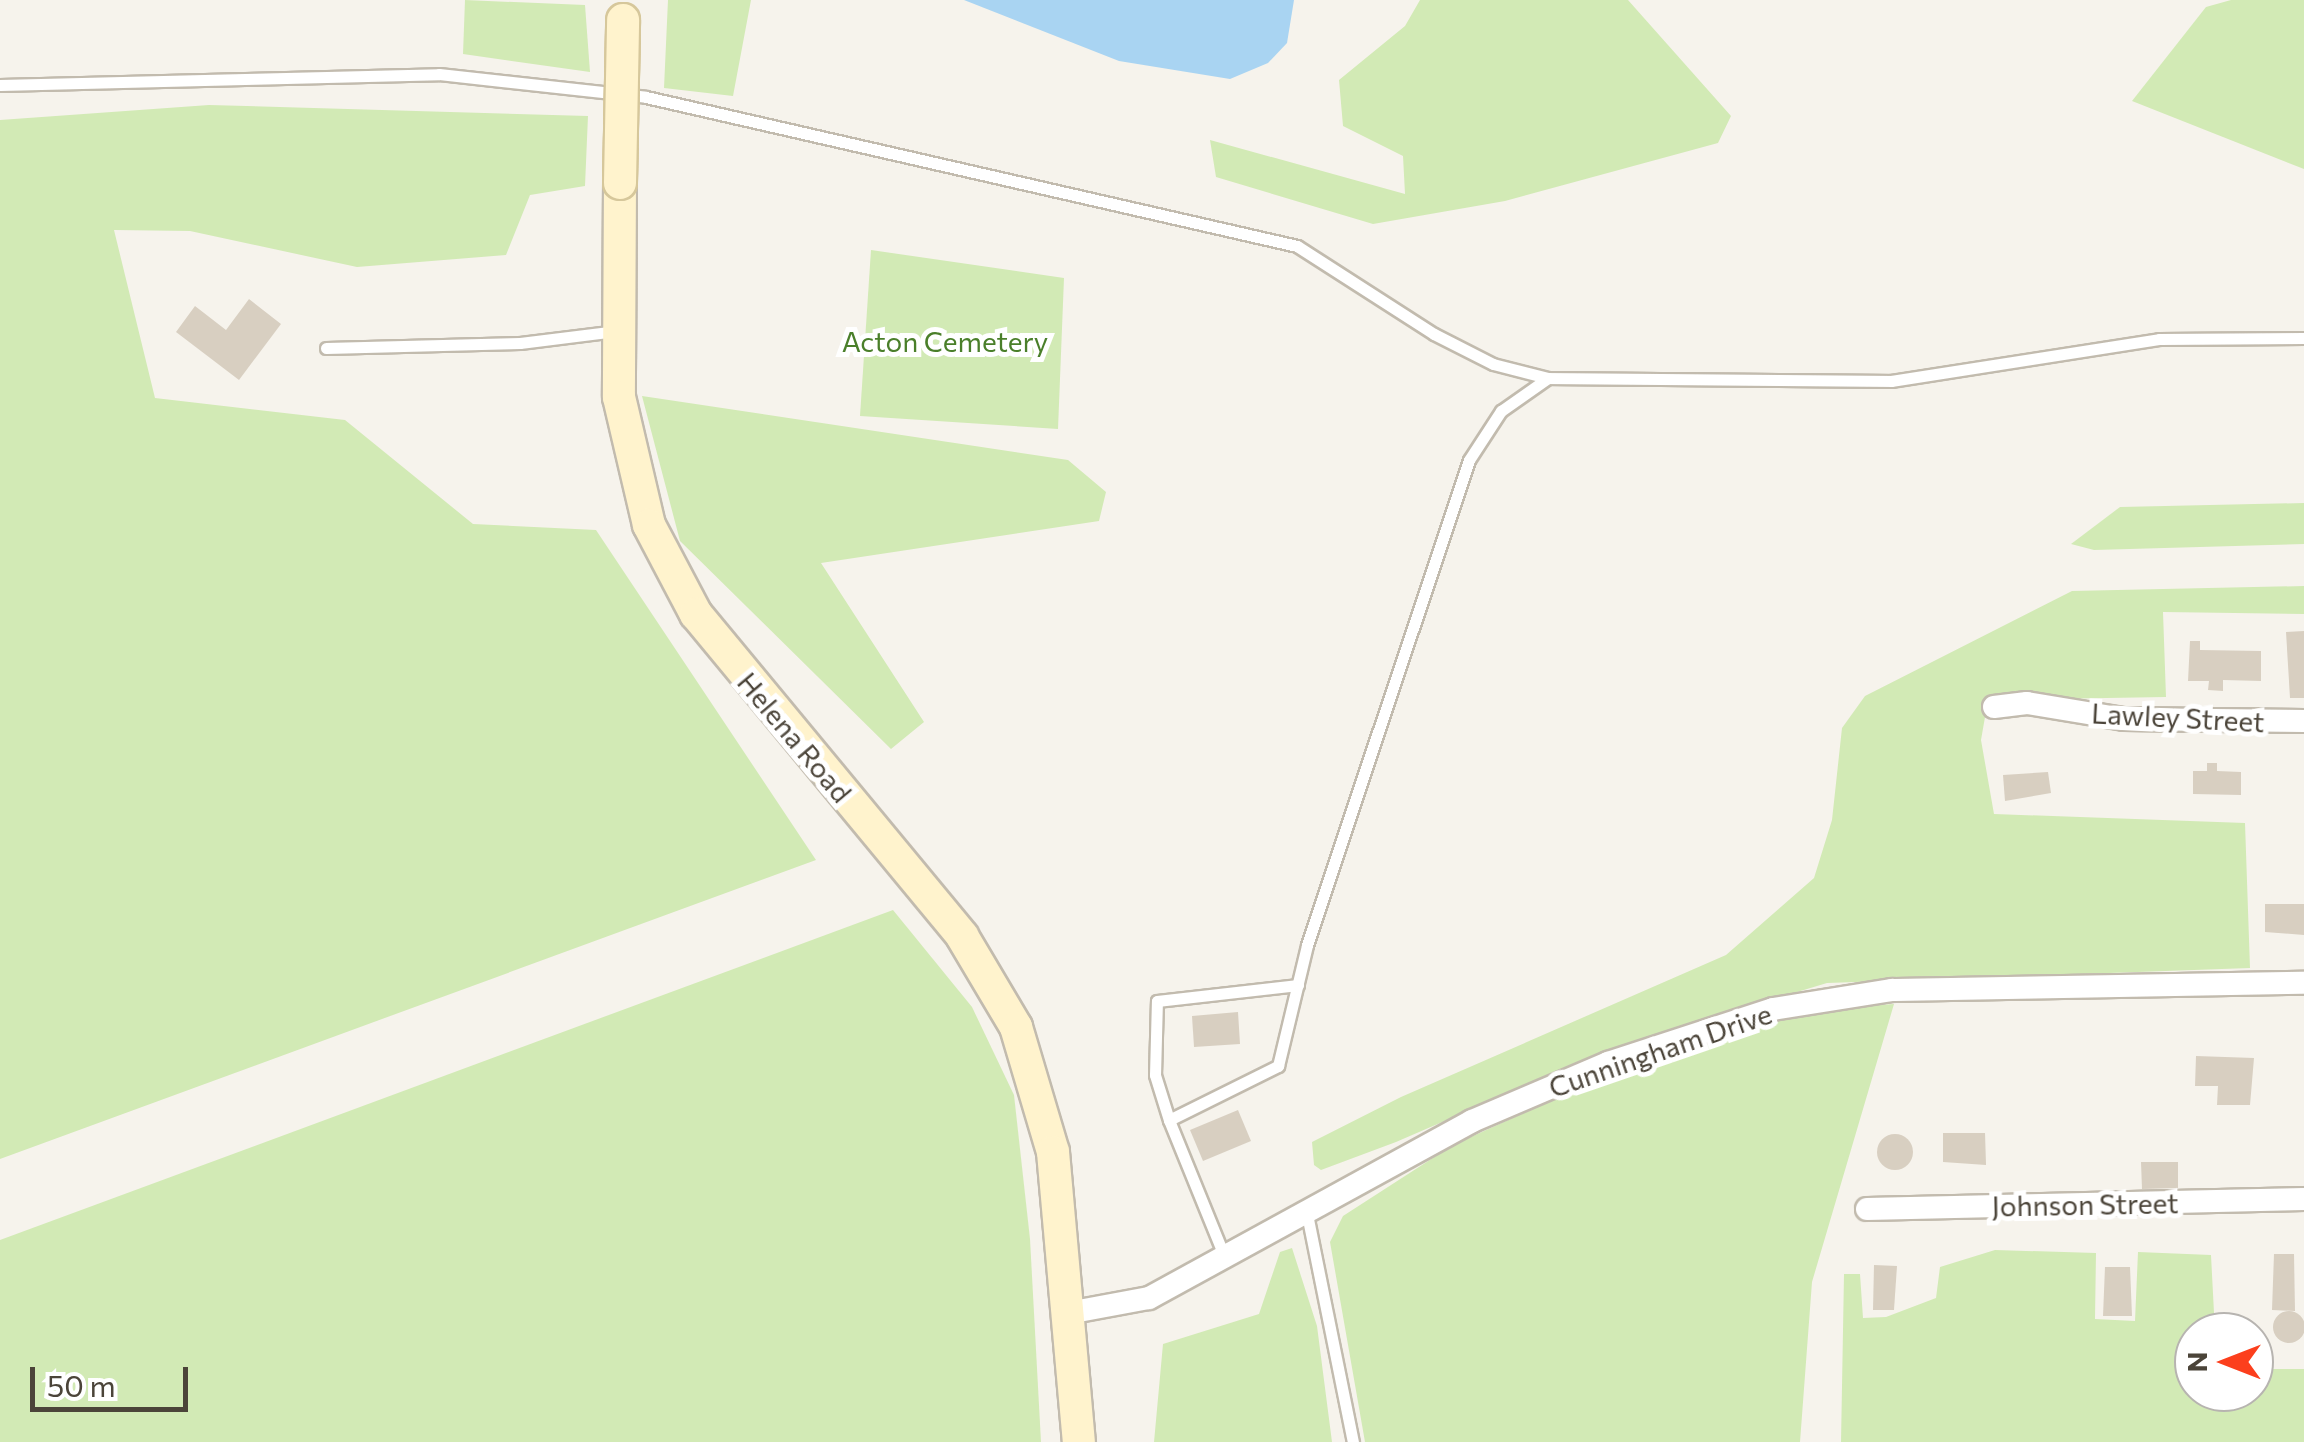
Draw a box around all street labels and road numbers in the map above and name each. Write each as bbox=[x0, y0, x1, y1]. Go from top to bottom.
street label: Helena Road bbox=[731, 665, 859, 809]
street label: Lawley Street bbox=[2091, 696, 2265, 738]
street label: Cunningham Drive bbox=[1544, 996, 1776, 1104]
street label: Johnson Street bbox=[1991, 1186, 2179, 1222]

